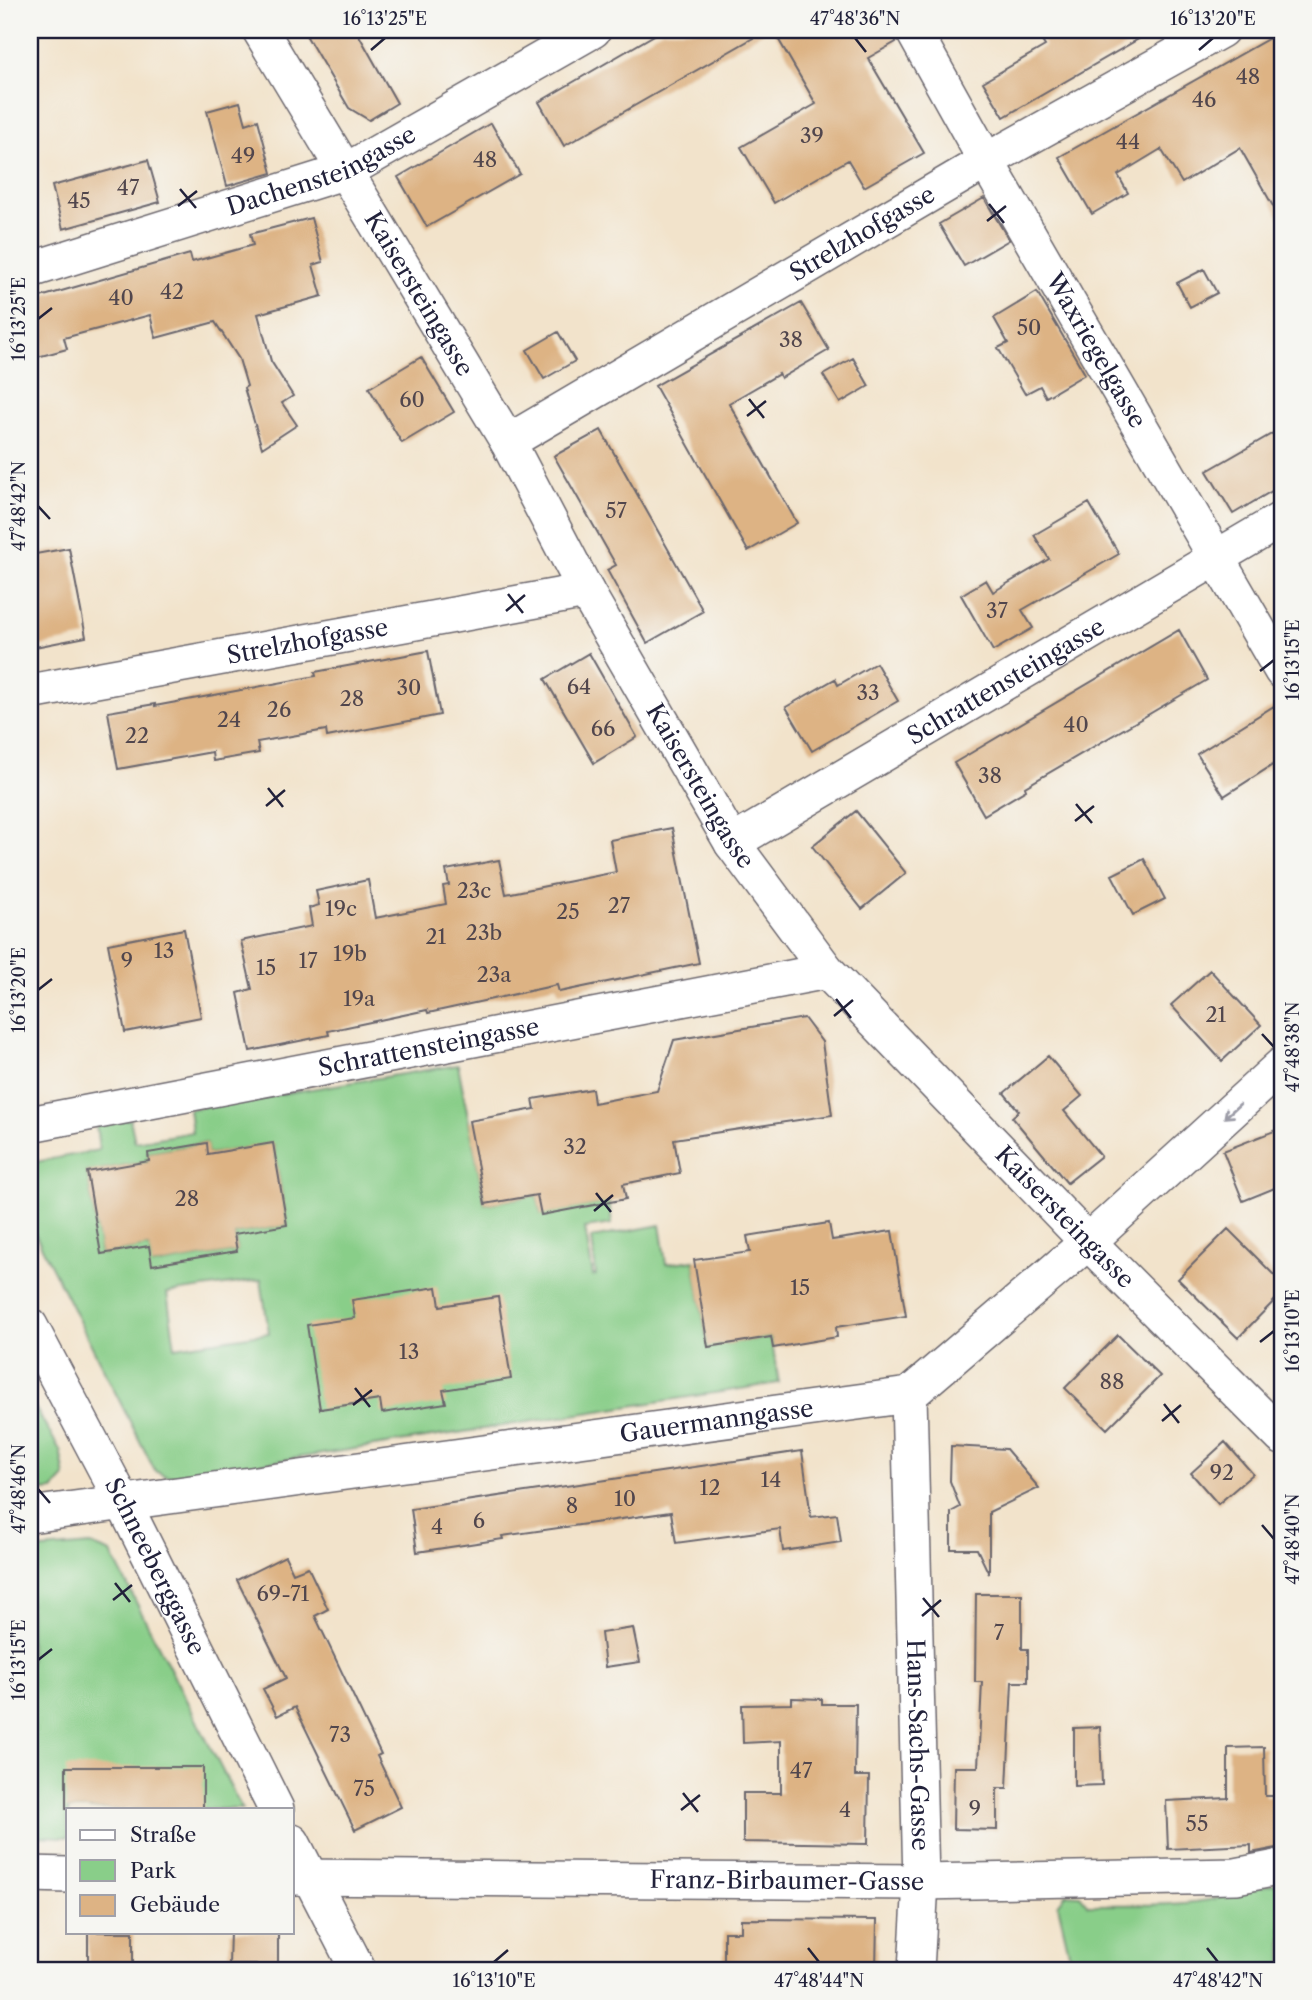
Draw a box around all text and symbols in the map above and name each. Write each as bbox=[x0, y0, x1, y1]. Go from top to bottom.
text: 16°13'25"E bbox=[343, 8, 427, 30]
text: 47°48'36"N bbox=[810, 8, 900, 30]
text: 16°13'20"E bbox=[1170, 8, 1256, 30]
house number: 48 bbox=[1236, 64, 1260, 89]
house number: 46 bbox=[1192, 87, 1216, 112]
street label: Dachensteingasse bbox=[223, 119, 421, 222]
house number: 39 bbox=[800, 123, 824, 148]
house number: 44 bbox=[1116, 129, 1140, 154]
house number: 49 bbox=[231, 143, 255, 168]
house number: 48 bbox=[473, 147, 497, 172]
house number: 47 bbox=[117, 175, 140, 200]
street label: Strelzhofgasse bbox=[784, 179, 940, 287]
house number: 45 bbox=[67, 188, 91, 213]
street label: Kaisersteingasse bbox=[359, 206, 480, 381]
street label: Waxriegelgasse bbox=[1040, 267, 1153, 433]
text: 16°13'25"E bbox=[8, 277, 30, 361]
house number: 42 bbox=[160, 279, 184, 304]
house number: 40 bbox=[108, 285, 134, 310]
house number: 50 bbox=[1017, 315, 1041, 340]
house number: 38 bbox=[779, 327, 803, 352]
house number: 60 bbox=[399, 387, 425, 412]
text: 47°48'42"N bbox=[8, 461, 30, 551]
house number: 57 bbox=[605, 498, 628, 523]
house number: 37 bbox=[986, 598, 1009, 623]
street label: Strelzhofgasse bbox=[224, 612, 390, 670]
street label: Schrattensteingasse bbox=[902, 612, 1110, 751]
text: 16°13'15"E bbox=[1282, 619, 1304, 701]
house number: 64 bbox=[567, 674, 591, 699]
house number: 30 bbox=[397, 675, 421, 700]
house number: 33 bbox=[856, 680, 880, 705]
house number: 28 bbox=[340, 686, 364, 711]
house number: 26 bbox=[267, 697, 291, 722]
street label: Kaisersteingasse bbox=[640, 698, 761, 874]
house number: 24 bbox=[217, 707, 241, 732]
house number: 40 bbox=[1063, 712, 1089, 737]
house number: 66 bbox=[591, 716, 615, 741]
house number: 22 bbox=[125, 723, 149, 748]
house number: 38 bbox=[978, 763, 1002, 788]
house number: 23c bbox=[457, 878, 491, 903]
house number: 27 bbox=[608, 893, 631, 918]
house number: 19c bbox=[325, 896, 357, 921]
house number: 25 bbox=[556, 899, 580, 924]
house number: 23b bbox=[466, 920, 502, 945]
house number: 21 bbox=[426, 924, 447, 949]
house number: 13 bbox=[154, 938, 174, 963]
house number: 19b bbox=[333, 941, 367, 966]
text: 16°13'20"E bbox=[8, 947, 30, 1033]
house number: 9 bbox=[121, 948, 133, 973]
house number: 17 bbox=[298, 948, 318, 973]
house number: 15 bbox=[256, 955, 276, 980]
house number: 23a bbox=[477, 962, 512, 987]
house number: 19a bbox=[343, 986, 376, 1011]
text: 47°48'38"N bbox=[1282, 1001, 1304, 1093]
house number: 21 bbox=[1206, 1002, 1227, 1027]
street label: Schrattensteingasse bbox=[316, 1012, 542, 1082]
one-way arrow bbox=[1224, 1103, 1241, 1120]
house number: 32 bbox=[563, 1134, 587, 1159]
street label: Kaisersteingasse bbox=[990, 1140, 1141, 1294]
house number: 28 bbox=[175, 1186, 199, 1211]
house number: 15 bbox=[790, 1275, 810, 1300]
text: 16°13'10"E bbox=[1282, 1289, 1304, 1373]
house number: 13 bbox=[399, 1339, 419, 1364]
house number: 88 bbox=[1100, 1369, 1124, 1394]
street label: Gauermanngasse bbox=[618, 1393, 815, 1448]
text: 47°48'46"N bbox=[8, 1444, 30, 1534]
house number: 92 bbox=[1210, 1460, 1234, 1485]
house number: 14 bbox=[761, 1467, 781, 1492]
street label: Schneeberggasse bbox=[99, 1473, 212, 1659]
house number: 12 bbox=[700, 1475, 720, 1500]
house number: 10 bbox=[614, 1486, 636, 1511]
house number: 8 bbox=[566, 1493, 578, 1518]
text: 47°48'40"N bbox=[1282, 1493, 1304, 1585]
house number: 6 bbox=[473, 1508, 485, 1533]
house number: 4 bbox=[431, 1514, 443, 1539]
house number: 69-71 bbox=[257, 1581, 310, 1606]
text: 16°13'15"E bbox=[8, 1619, 30, 1701]
house number: 7 bbox=[994, 1620, 1005, 1645]
street label: Hans-Sachs-Gasse bbox=[901, 1639, 935, 1851]
house number: 73 bbox=[329, 1722, 351, 1747]
house number: 47 bbox=[790, 1758, 813, 1783]
house number: 75 bbox=[353, 1776, 375, 1801]
house number: 9 bbox=[969, 1796, 981, 1821]
house number: 4 bbox=[839, 1797, 851, 1822]
legend bbox=[66, 1808, 294, 1934]
house number: 55 bbox=[1186, 1811, 1208, 1836]
text: Straße bbox=[130, 1822, 196, 1847]
text: Park bbox=[130, 1858, 176, 1883]
street label: Franz-Birbaumer-Gasse bbox=[649, 1865, 924, 1896]
text: Gebäude bbox=[130, 1892, 220, 1917]
text: 16°13'10"E bbox=[452, 1970, 536, 1992]
text: 47°48'44"N bbox=[774, 1970, 864, 1992]
text: 47°48'42"N bbox=[1173, 1970, 1263, 1992]

